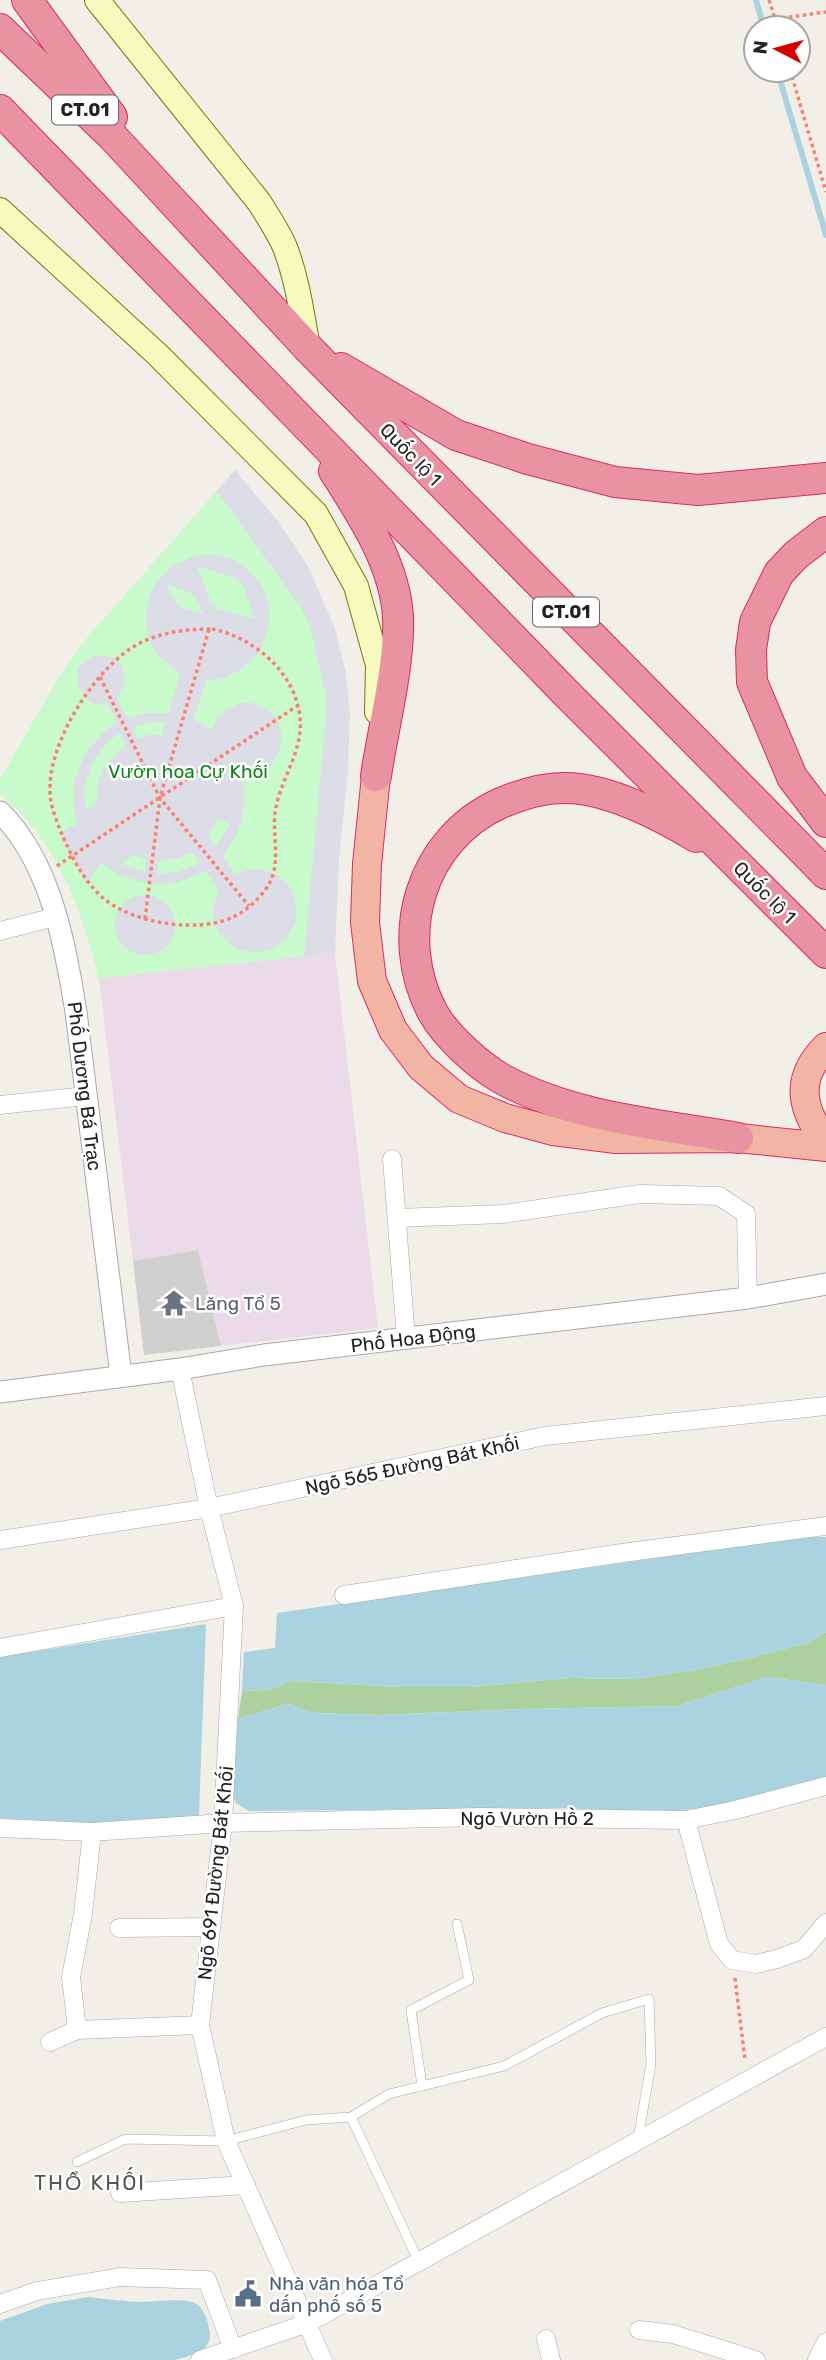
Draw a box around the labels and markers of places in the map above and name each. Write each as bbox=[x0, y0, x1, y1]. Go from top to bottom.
temple icon: Lăng Tổ 5 bbox=[159, 1288, 189, 1318]
place label: Lăng Tổ 5 bbox=[195, 1292, 281, 1315]
place label: Nhà văn hóa Tổ dấn phố số 5 bbox=[269, 2272, 404, 2317]
public building icon: Nhà văn hóa Tổ dấn phố số 5 bbox=[233, 2279, 263, 2309]

